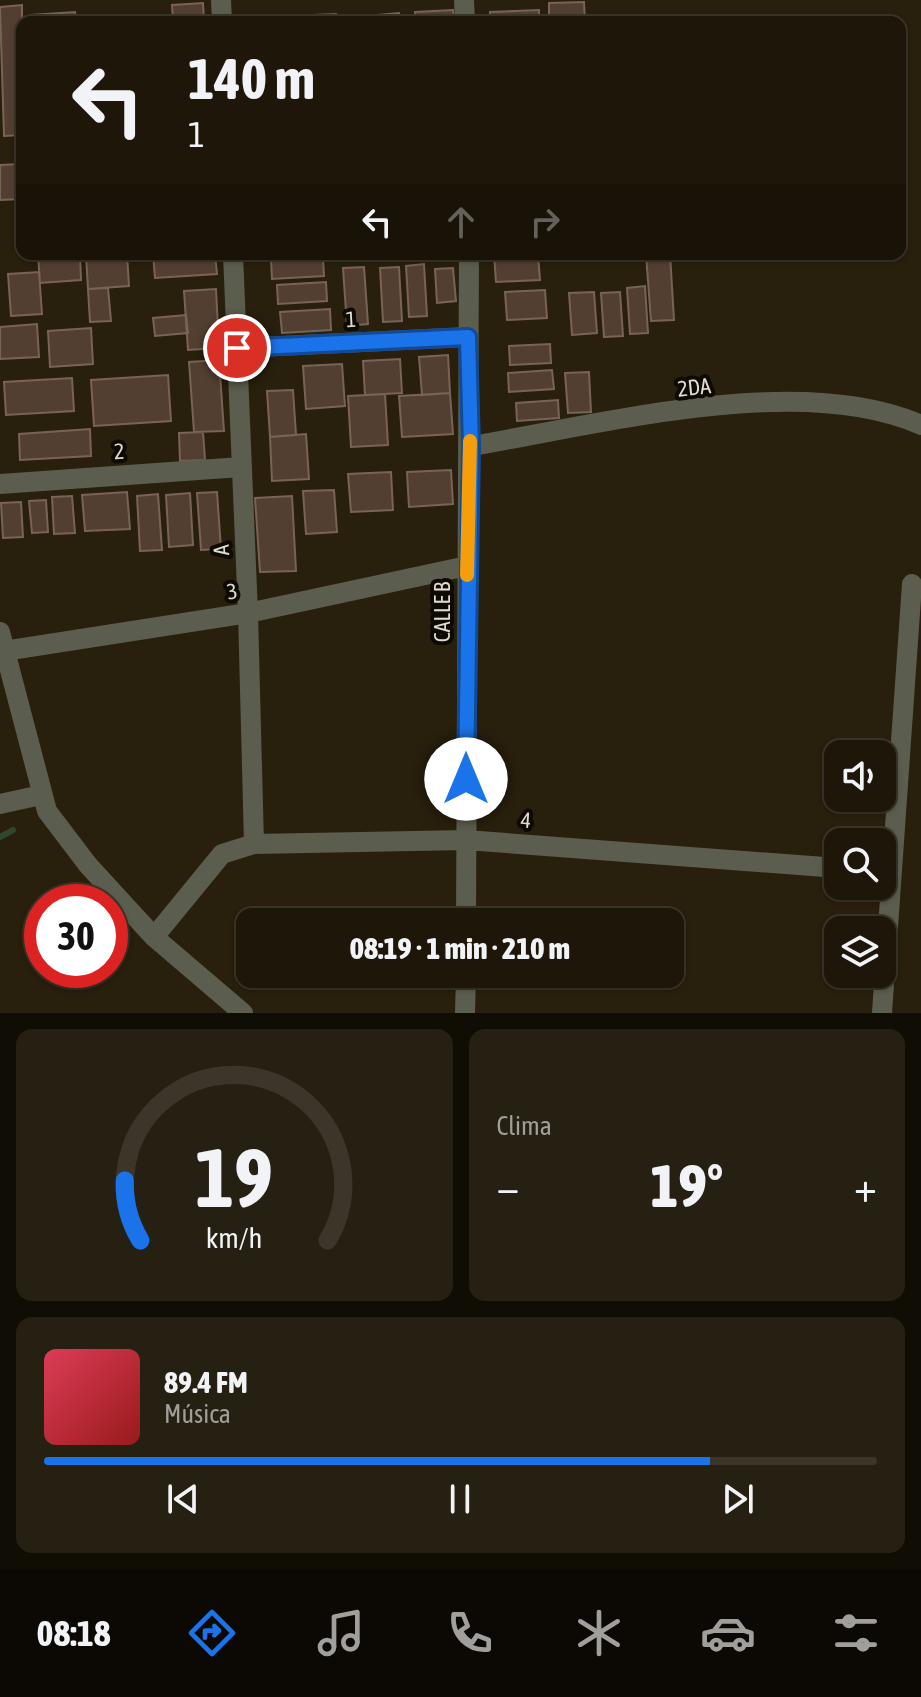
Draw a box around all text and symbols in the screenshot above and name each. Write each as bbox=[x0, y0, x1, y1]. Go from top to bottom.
text: 140 m bbox=[188, 47, 315, 111]
icon: left bbox=[56, 48, 160, 152]
text: 1 bbox=[188, 113, 205, 155]
icon: left bbox=[355, 200, 399, 244]
icon: ahead bbox=[439, 200, 483, 244]
icon: right bbox=[523, 200, 567, 244]
street label: 1 bbox=[345, 306, 357, 332]
pin bbox=[203, 314, 271, 382]
icon: arrive bbox=[215, 326, 259, 370]
street label: 2DA bbox=[676, 372, 712, 402]
street label: 2 bbox=[113, 438, 125, 464]
street label: A bbox=[208, 544, 234, 556]
street label: 3 bbox=[225, 577, 239, 605]
street label: CALLE B bbox=[429, 581, 455, 642]
position arrow bbox=[424, 737, 508, 821]
map controls bbox=[824, 740, 896, 988]
button: sound bbox=[824, 740, 896, 812]
street label: 4 bbox=[520, 807, 532, 833]
button: search bbox=[824, 828, 896, 900]
speed limit sign: 30 bbox=[24, 884, 128, 988]
button: layers bbox=[824, 916, 896, 988]
text: 08:19 · 1 min · 210 m bbox=[350, 931, 570, 965]
text: Clima bbox=[497, 1111, 552, 1141]
text: 19 bbox=[195, 1129, 273, 1225]
text: 19° bbox=[650, 1151, 723, 1220]
text: − bbox=[497, 1161, 519, 1211]
text: + bbox=[854, 1161, 877, 1211]
text: km/h bbox=[206, 1221, 263, 1254]
text: 89.4 FM bbox=[164, 1365, 248, 1399]
text: Música bbox=[164, 1399, 231, 1429]
icon: previous bbox=[161, 1477, 205, 1521]
icon: pause bbox=[438, 1477, 482, 1521]
icon: next bbox=[716, 1477, 760, 1521]
icon: directions bbox=[184, 1605, 240, 1661]
icon: music bbox=[313, 1605, 369, 1661]
icon: phone bbox=[442, 1605, 498, 1661]
icon: climate bbox=[571, 1605, 627, 1661]
icon: car bbox=[700, 1605, 756, 1661]
icon: filters bbox=[828, 1605, 884, 1661]
text: 08:18 bbox=[36, 1612, 111, 1654]

